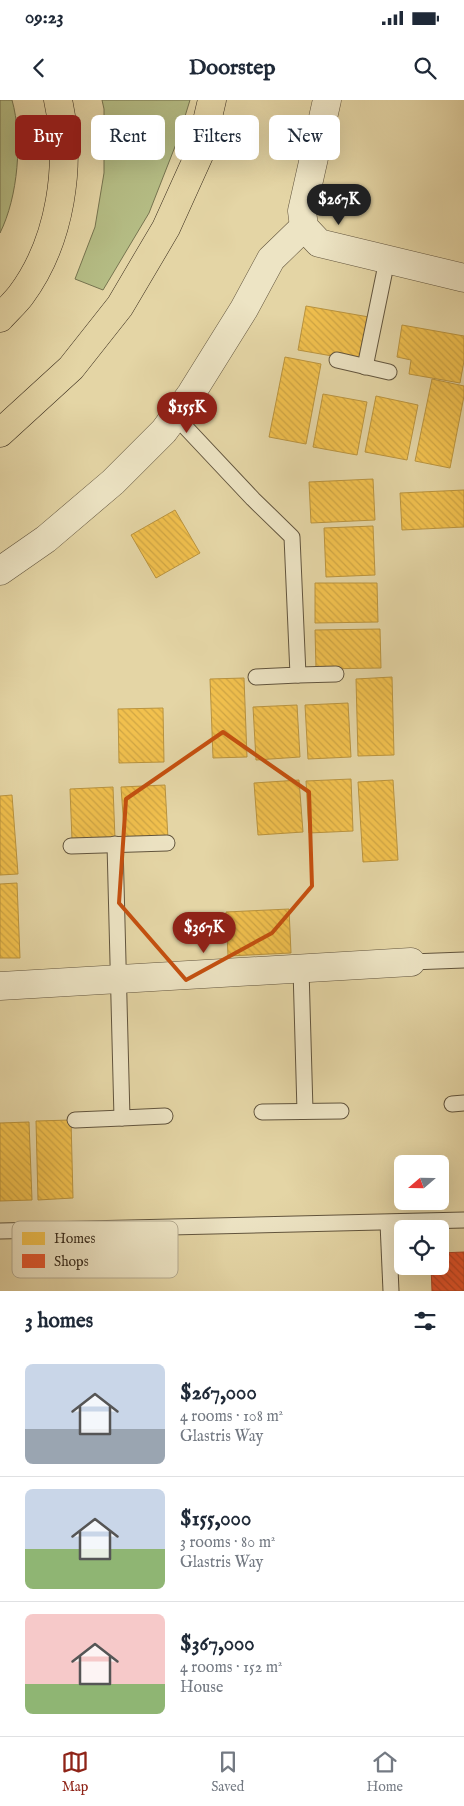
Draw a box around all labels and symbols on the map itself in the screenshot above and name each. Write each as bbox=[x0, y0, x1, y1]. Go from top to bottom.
pin: $267K bbox=[304, 184, 374, 226]
pin: $155K bbox=[152, 392, 222, 434]
pin: $367K bbox=[169, 912, 239, 954]
north arrow bbox=[394, 1155, 449, 1210]
legend bbox=[12, 1221, 178, 1278]
text: Homes bbox=[54, 1230, 96, 1248]
text: Shops bbox=[54, 1253, 89, 1271]

